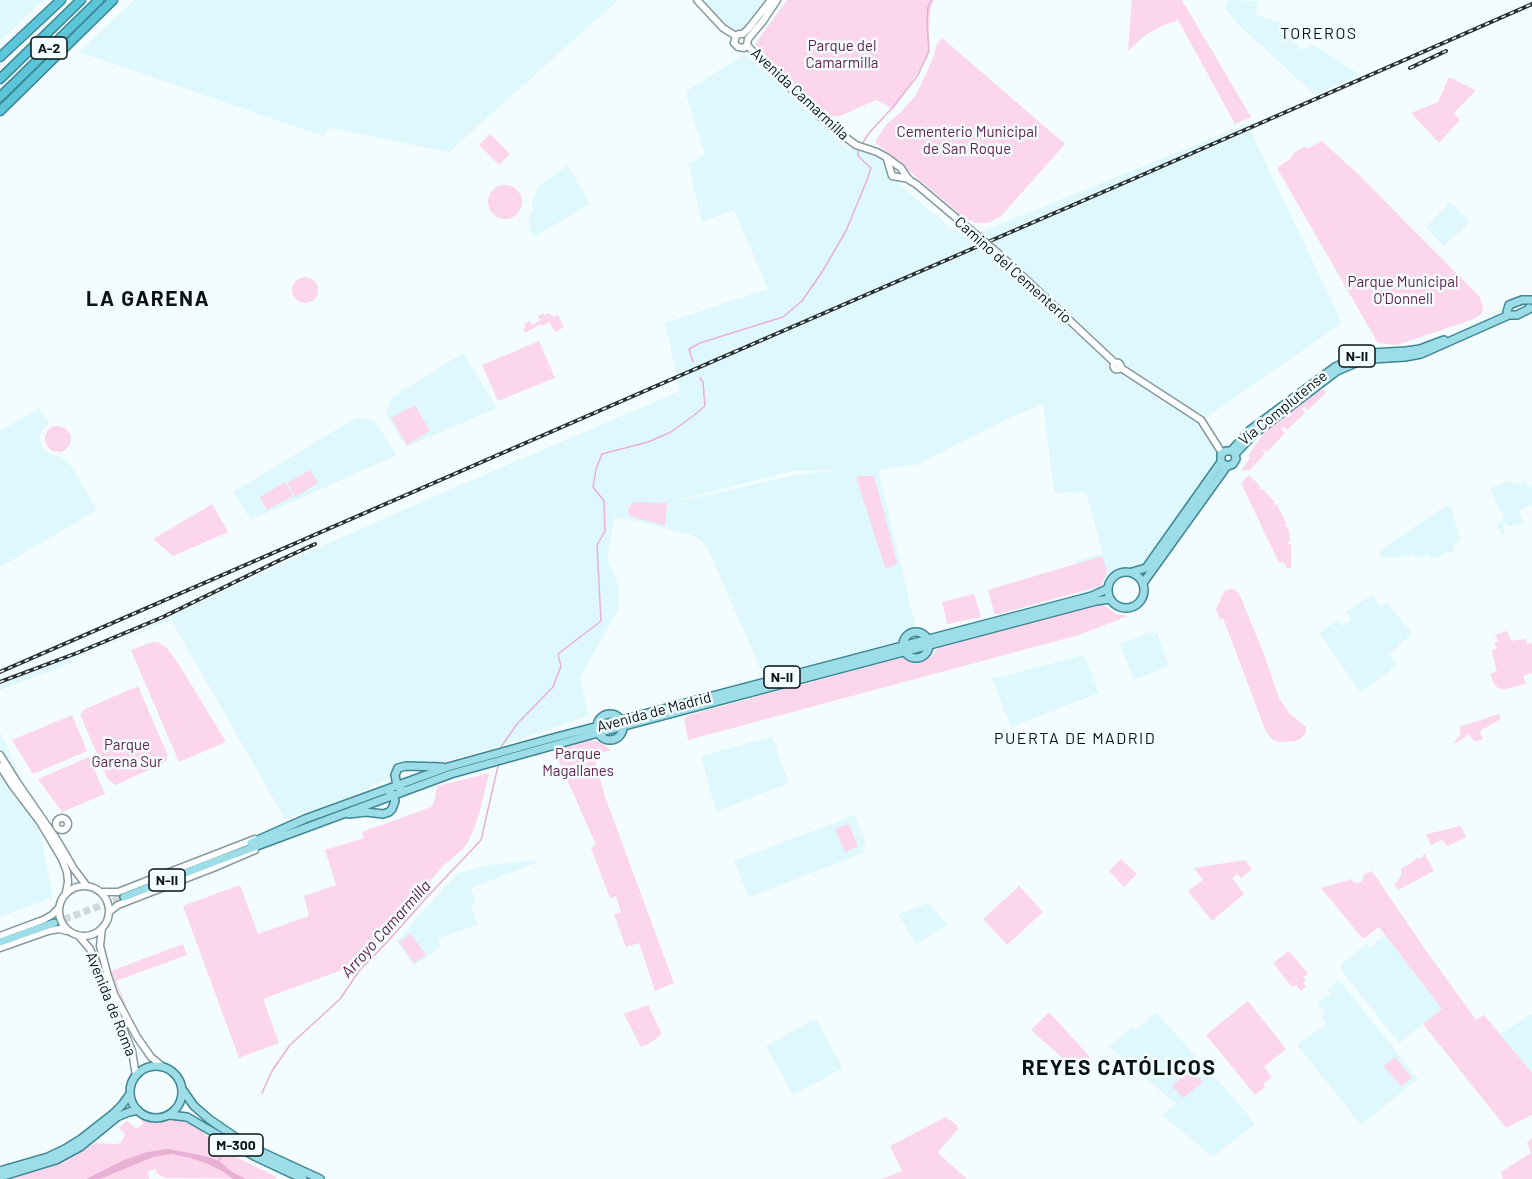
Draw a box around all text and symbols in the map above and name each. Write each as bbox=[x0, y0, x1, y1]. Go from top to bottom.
district label: TOREROS bbox=[1280, 24, 1358, 44]
road number: A-2 bbox=[31, 37, 67, 59]
park label: Parque del Camarmilla bbox=[806, 37, 878, 72]
street label: Avenida Camarmilla bbox=[747, 44, 853, 144]
park label: Cementerio Municipal de San Roque bbox=[897, 123, 1037, 158]
street label: Camino del Cementerio bbox=[951, 213, 1075, 327]
park label: Parque Municipal O'Donnell bbox=[1348, 273, 1458, 308]
district label: LA GARENA bbox=[86, 286, 210, 312]
road number: N-II bbox=[1339, 345, 1375, 367]
street label: Vía Complutense bbox=[1235, 367, 1331, 449]
road number: N-II bbox=[764, 666, 800, 688]
street label: Avenida de Madrid bbox=[595, 688, 713, 736]
district label: PUERTA DE MADRID bbox=[994, 729, 1156, 749]
park label: Parque Garena Sur bbox=[91, 736, 163, 771]
park label: Parque Magallanes bbox=[542, 745, 614, 780]
road number: N-II bbox=[149, 869, 185, 891]
water label: Arroyo Camarmilla bbox=[337, 876, 435, 982]
street label: Avenida de Roma bbox=[82, 949, 140, 1059]
district label: REYES CATÓLICOS bbox=[1022, 1055, 1216, 1081]
road number: M-300 bbox=[209, 1134, 263, 1156]

